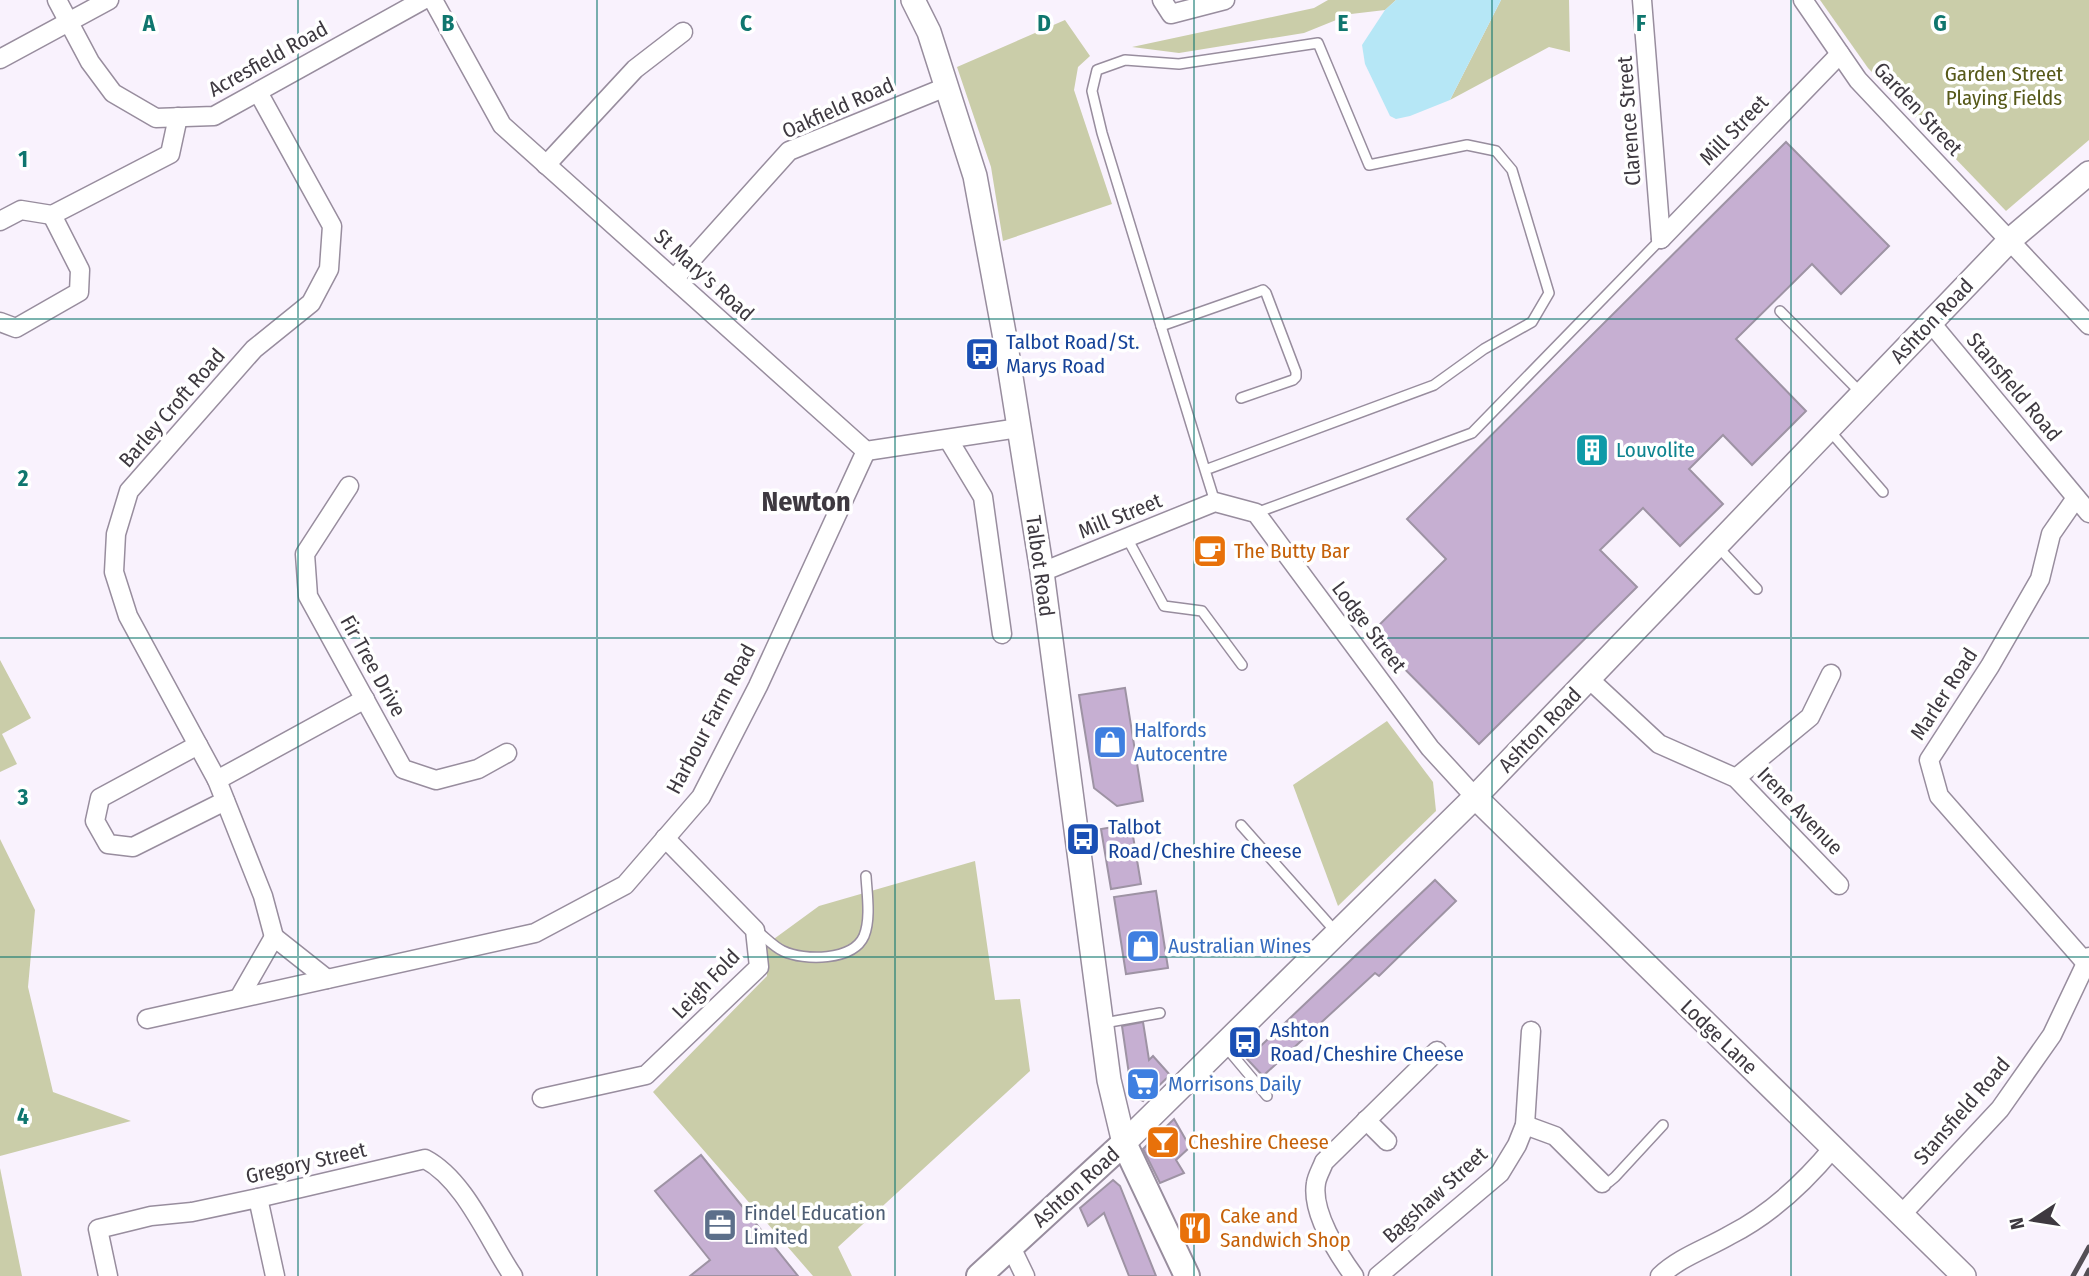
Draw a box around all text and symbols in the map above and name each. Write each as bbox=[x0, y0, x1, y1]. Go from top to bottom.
text: A bbox=[142, 9, 156, 37]
text: B bbox=[442, 9, 455, 37]
text: C bbox=[740, 9, 752, 37]
text: D bbox=[1037, 9, 1051, 37]
text: E bbox=[1338, 9, 1349, 37]
text: F bbox=[1636, 9, 1646, 37]
text: G bbox=[1933, 9, 1947, 37]
street label: Acresfield Road bbox=[204, 15, 332, 103]
street label: Clarence Street bbox=[1611, 55, 1646, 187]
street label: Garden Street bbox=[1868, 57, 1968, 161]
park label: Garden Street Playing Fields bbox=[1945, 61, 2063, 111]
street label: Oakfield Road bbox=[778, 72, 898, 144]
street label: Mill Street bbox=[1694, 89, 1774, 171]
text: 1 bbox=[18, 145, 28, 173]
street label: St Mary's Road bbox=[649, 223, 759, 327]
street label: Ashton Road bbox=[1885, 273, 1979, 369]
street label: Stansfield Road bbox=[1961, 327, 2067, 447]
place label: Talbot Road/St. Marys Road bbox=[1006, 329, 1140, 379]
bus stop icon: Talbot Road/St. Marys Road bbox=[963, 335, 1001, 373]
street label: Barley Croft Road bbox=[113, 343, 231, 473]
building icon: Louvolite bbox=[1573, 431, 1611, 469]
place label: Louvolite bbox=[1616, 437, 1695, 463]
text: 2 bbox=[17, 464, 29, 492]
district label: Newton bbox=[761, 485, 851, 518]
street label: Mill Street bbox=[1074, 487, 1166, 545]
street label: Talbot Road bbox=[1020, 514, 1060, 618]
cafe icon: The Butty Bar bbox=[1191, 532, 1229, 570]
place label: The Butty Bar bbox=[1234, 538, 1350, 564]
street label: Lodge Street bbox=[1326, 576, 1412, 678]
street label: Fir Tree Drive bbox=[334, 611, 412, 721]
street label: Harbour Farm Road bbox=[661, 640, 761, 798]
street label: Marler Road bbox=[1905, 643, 1983, 745]
street label: Ashton Road bbox=[1493, 682, 1587, 778]
place label: Halfords Autocentre bbox=[1134, 717, 1228, 767]
shop icon: Halfords Autocentre bbox=[1091, 723, 1129, 761]
street label: Irene Avenue bbox=[1752, 762, 1848, 860]
text: 3 bbox=[17, 783, 29, 811]
place label: Talbot Road/Cheshire Cheese bbox=[1108, 814, 1302, 864]
bus stop icon: Talbot Road/Cheshire Cheese bbox=[1064, 820, 1102, 858]
shop icon: Australian Wines bbox=[1124, 927, 1162, 965]
place label: Australian Wines bbox=[1168, 933, 1311, 959]
street label: Leigh Fold bbox=[667, 944, 745, 1024]
street label: Lodge Lane bbox=[1675, 994, 1763, 1080]
place label: Ashton Road/Cheshire Cheese bbox=[1270, 1017, 1464, 1067]
bus stop icon: Ashton Road/Cheshire Cheese bbox=[1226, 1023, 1264, 1061]
street label: Stansfield Road bbox=[1908, 1052, 2016, 1170]
supermarket icon: Morrisons Daily bbox=[1124, 1065, 1162, 1103]
place label: Morrisons Daily bbox=[1168, 1071, 1302, 1097]
text: 4 bbox=[17, 1102, 29, 1130]
bar icon: Cheshire Cheese bbox=[1144, 1123, 1182, 1161]
place label: Cheshire Cheese bbox=[1188, 1129, 1329, 1155]
street label: Gregory Street bbox=[243, 1136, 369, 1190]
street label: Ashton Road bbox=[1027, 1141, 1125, 1233]
street label: Bagshaw Street bbox=[1377, 1141, 1493, 1249]
north arrow bbox=[1998, 1185, 2068, 1255]
place label: Findel Education Limited bbox=[744, 1200, 886, 1250]
place label: Cake and Sandwich Shop bbox=[1220, 1203, 1351, 1253]
office icon: Findel Education Limited bbox=[701, 1206, 739, 1244]
restaurant icon: Cake and Sandwich Shop bbox=[1176, 1209, 1214, 1247]
text: N bbox=[2004, 1215, 2029, 1231]

